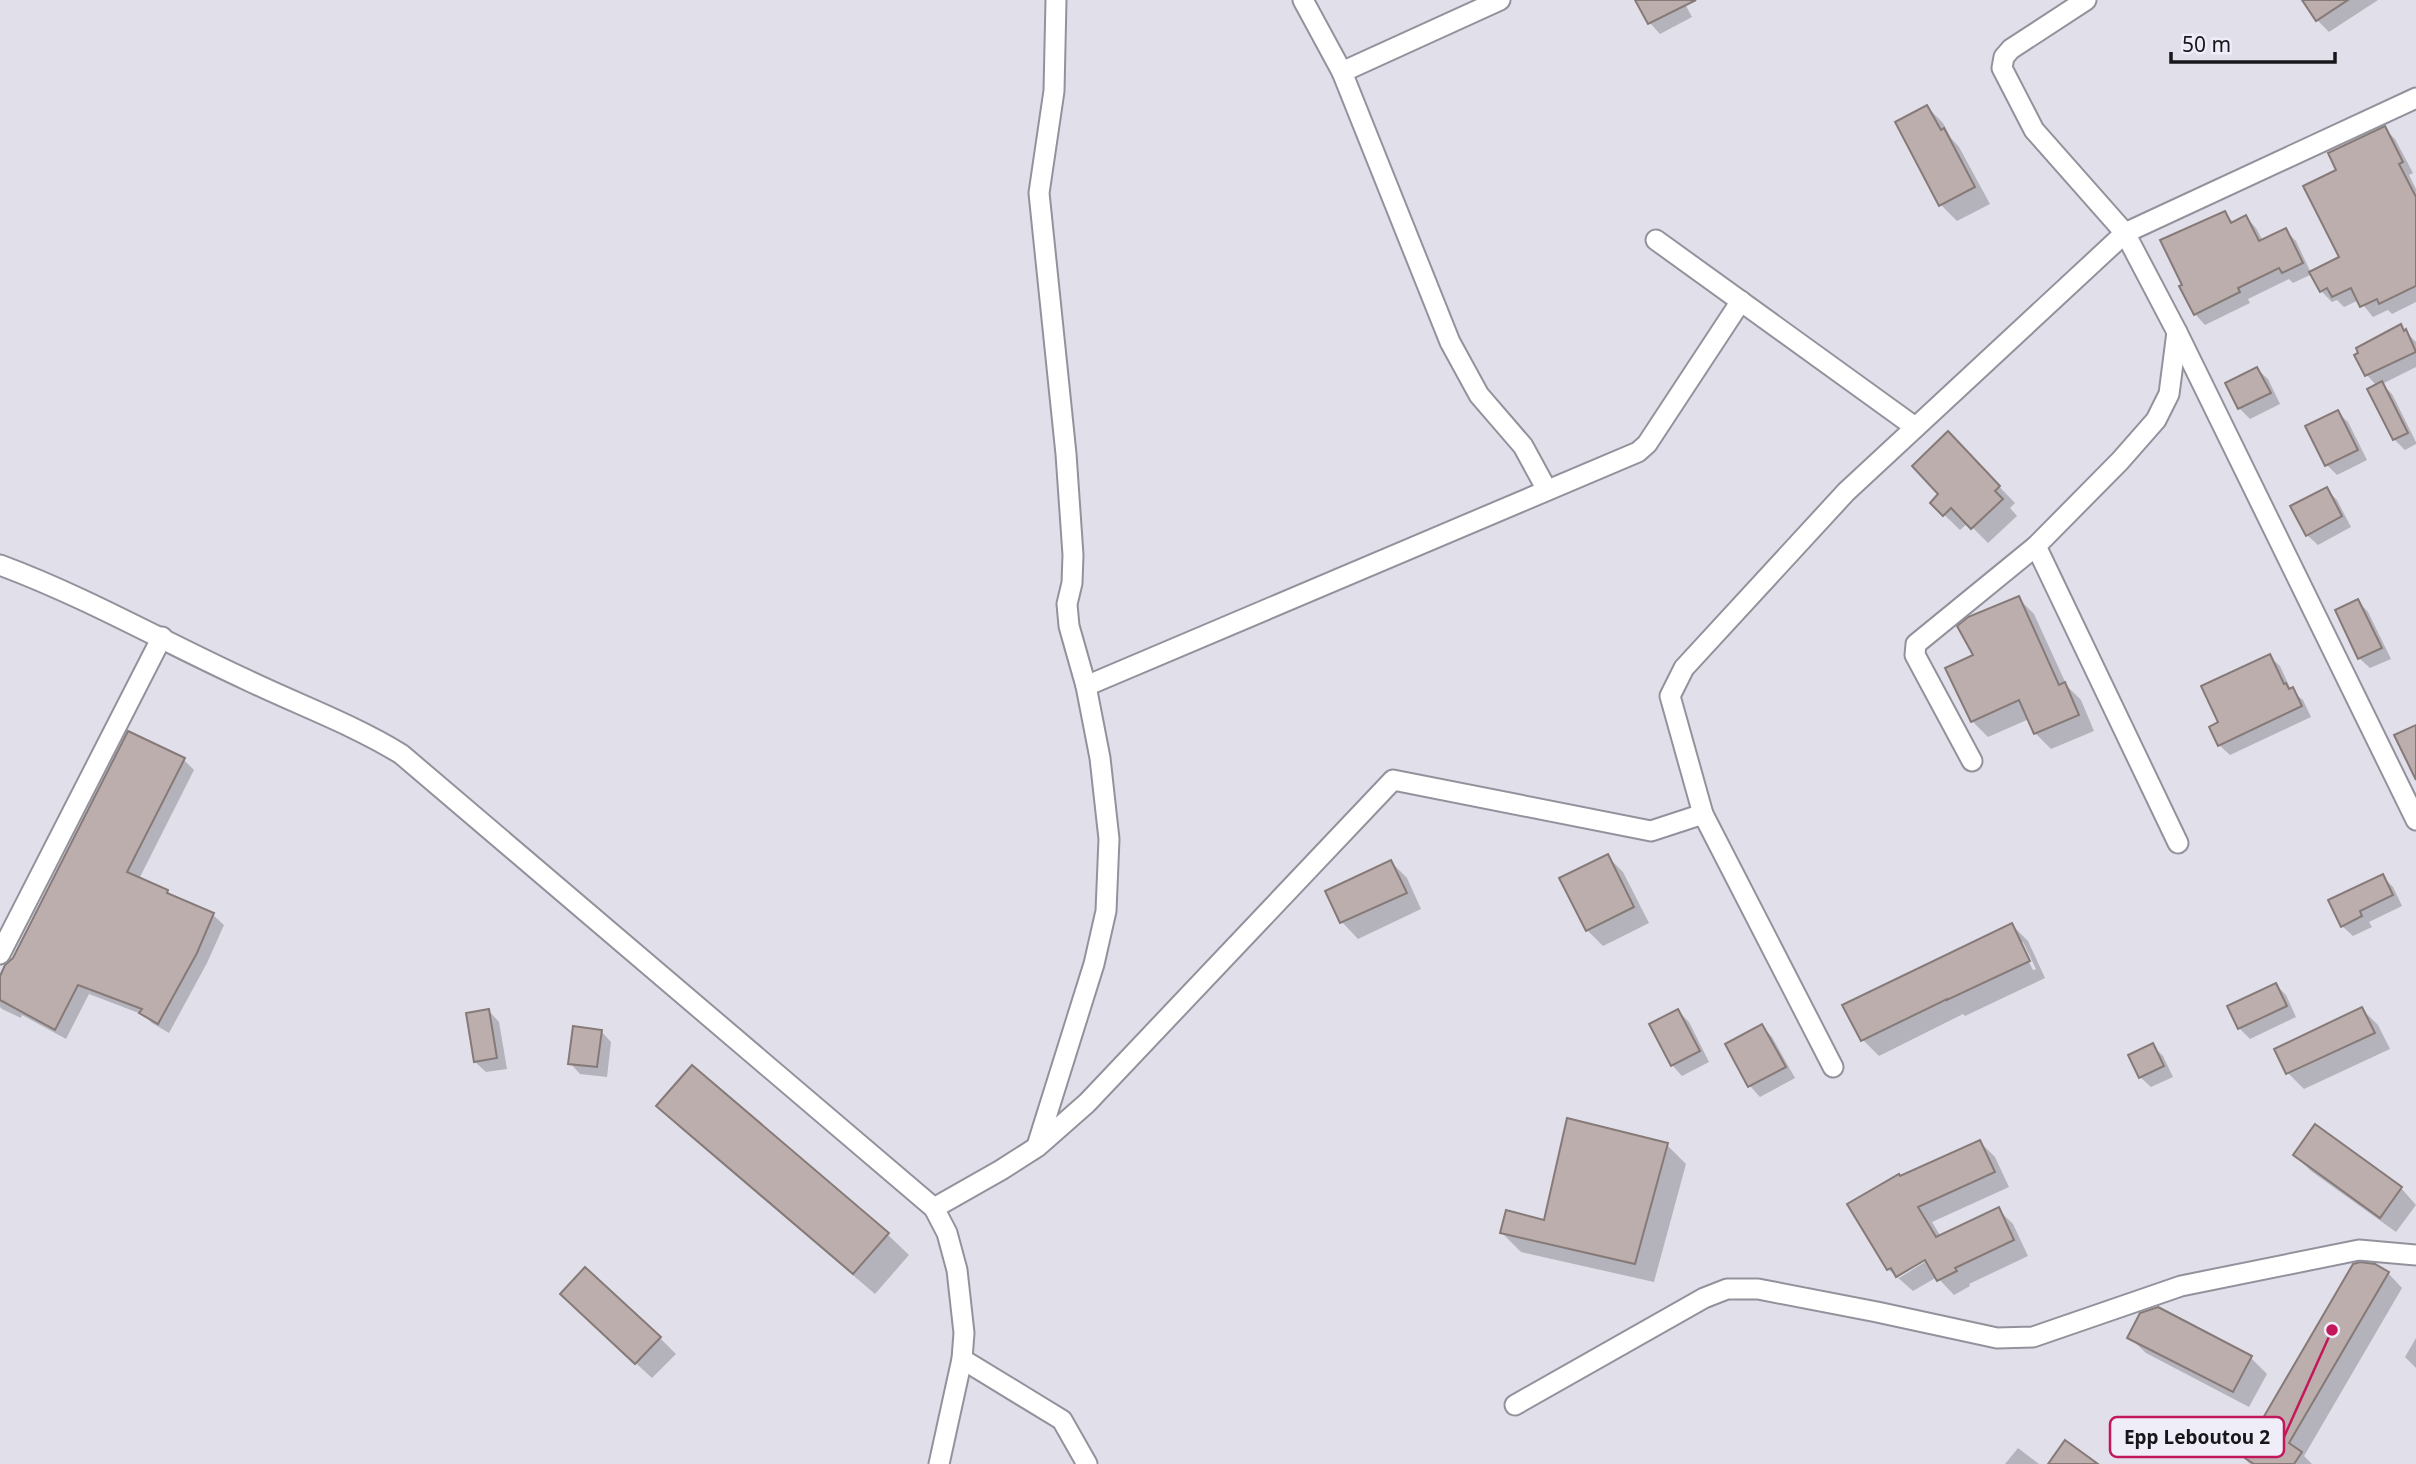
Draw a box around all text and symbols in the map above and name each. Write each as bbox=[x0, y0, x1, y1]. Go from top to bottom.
scale bar bbox=[2171, 21, 2336, 65]
text: 50 m bbox=[2182, 30, 2231, 58]
callout: Epp Leboutou 2 bbox=[2110, 1417, 2284, 1457]
text: Epp Leboutou 2 bbox=[2124, 1424, 2270, 1450]

